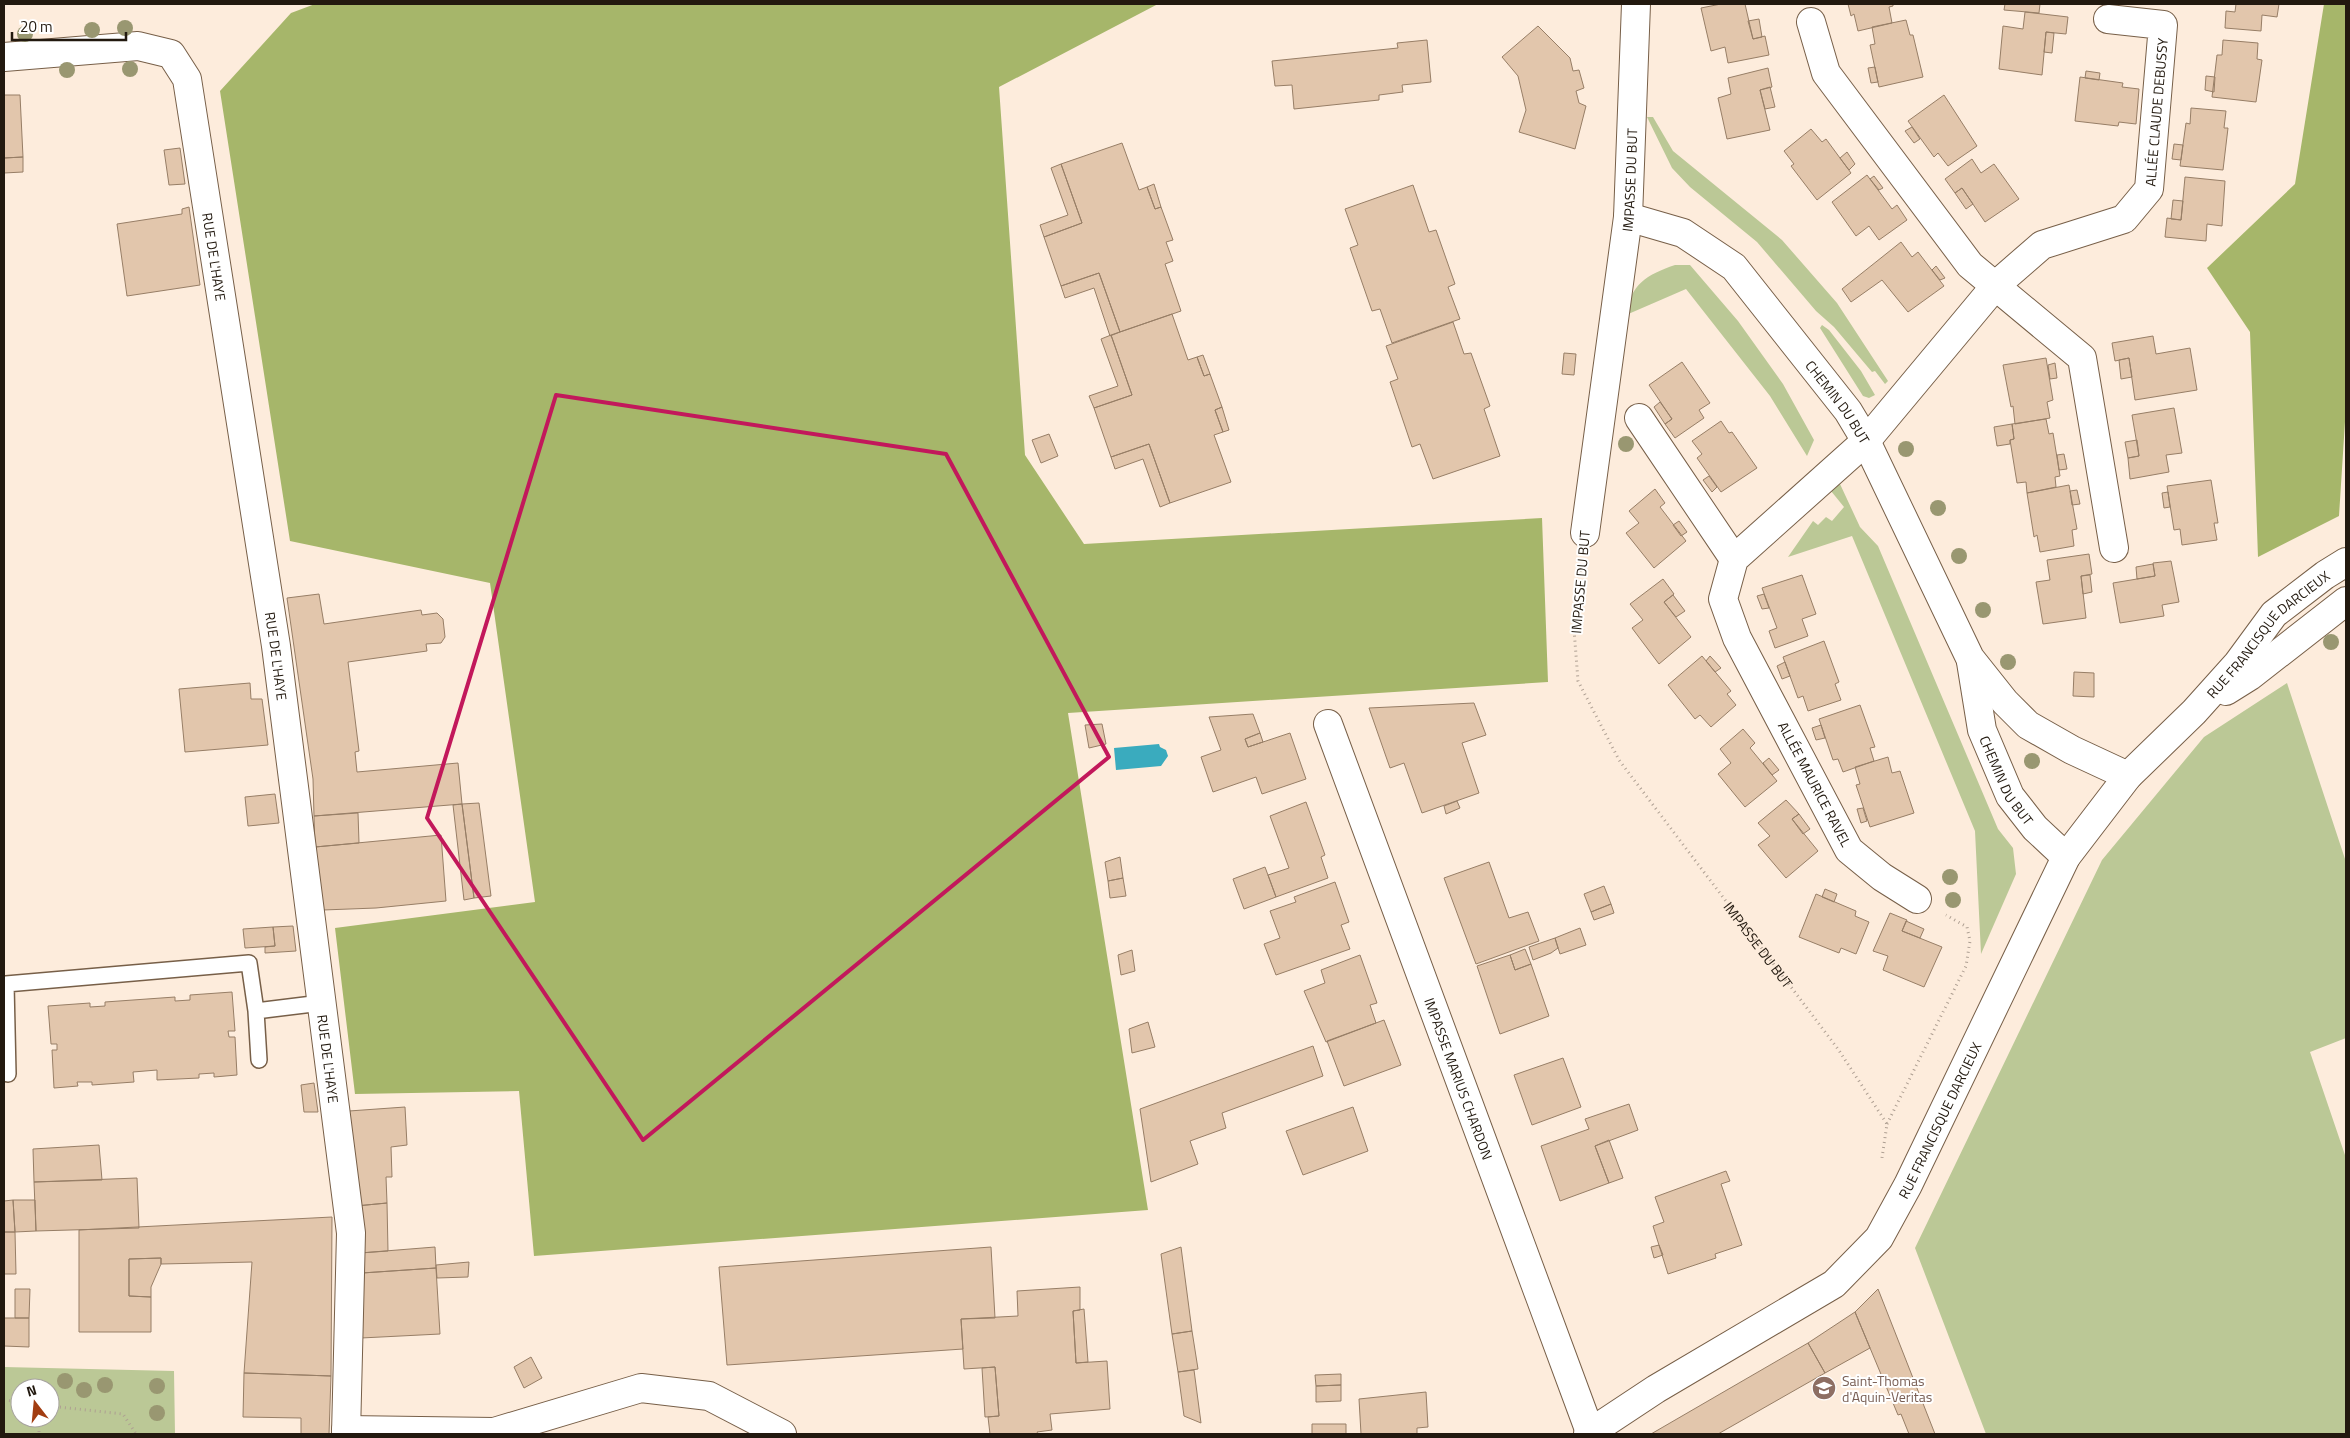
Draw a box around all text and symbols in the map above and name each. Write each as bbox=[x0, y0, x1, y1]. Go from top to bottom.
scale bar bbox=[12, 10, 126, 42]
text: 20 m bbox=[20, 15, 53, 38]
street label: ALLÉE CLAUDE DEBUSSY bbox=[2139, 37, 2172, 187]
street label: IMPASSE DU BUT bbox=[1616, 127, 1642, 233]
street label: RUE DE L'HAYE bbox=[198, 211, 232, 303]
street label: CHEMIN DU BUT bbox=[1801, 355, 1876, 448]
street label: IMPASSE DU BUT bbox=[1565, 529, 1595, 634]
street label: RUE FRANCISQUE DARCIEUX bbox=[2201, 565, 2334, 702]
street label: RUE DE L'HAYE bbox=[260, 610, 293, 702]
street label: ALLÉE MAURICE RAVEL bbox=[1773, 718, 1857, 851]
street label: CHEMIN DU BUT bbox=[1975, 732, 2039, 830]
street label: IMPASSE DU BUT bbox=[1719, 897, 1799, 993]
street label: IMPASSE MARIUS CHARDON bbox=[1420, 995, 1499, 1162]
street label: RUE DE L'HAYE bbox=[313, 1013, 345, 1104]
street label: RUE FRANCISQUE DARCIEUX bbox=[1892, 1038, 1986, 1202]
place label: Saint-Thomas d'Aquin-Veritas bbox=[1842, 1370, 1932, 1407]
school or university icon: Saint-Thomas d'Aquin-Veritas bbox=[1811, 1375, 1837, 1401]
north arrow bbox=[10, 1378, 60, 1428]
text: N bbox=[24, 1379, 39, 1401]

